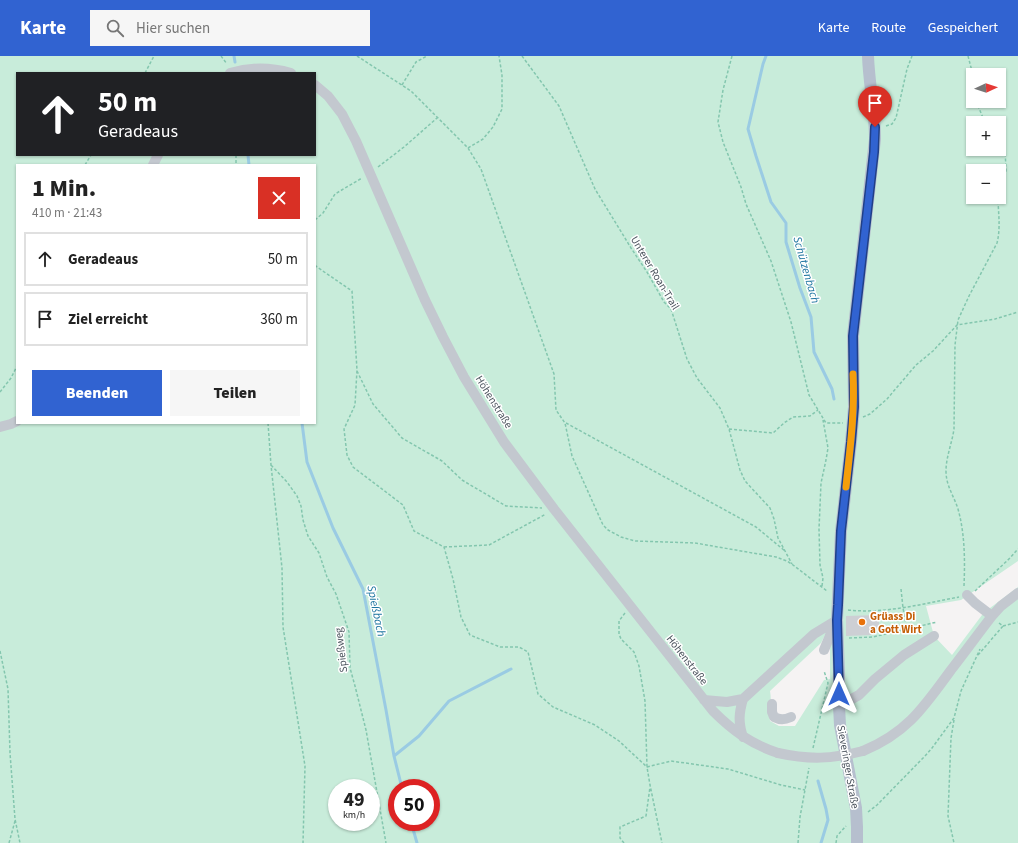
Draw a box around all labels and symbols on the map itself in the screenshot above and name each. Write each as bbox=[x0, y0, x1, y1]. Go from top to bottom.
north arrow bbox=[966, 68, 1006, 108]
pin bbox=[858, 86, 892, 127]
street label: Unterer Roan-Trail bbox=[627, 233, 683, 313]
water label: Schützenbach bbox=[788, 235, 824, 305]
street label: Höhenstraße bbox=[472, 373, 516, 432]
water label: Spießbach bbox=[362, 584, 390, 638]
place label: Grüass Di a Gott Wirt bbox=[870, 609, 923, 637]
marker: Grüass Di a Gott Wirt bbox=[857, 617, 867, 627]
street label: Spießweg bbox=[331, 626, 351, 673]
street label: Höhenstraße bbox=[663, 632, 712, 689]
position arrow bbox=[818, 673, 860, 715]
street label: Sieveringer Straße bbox=[833, 724, 863, 810]
speed limit sign: 50 bbox=[388, 779, 440, 831]

